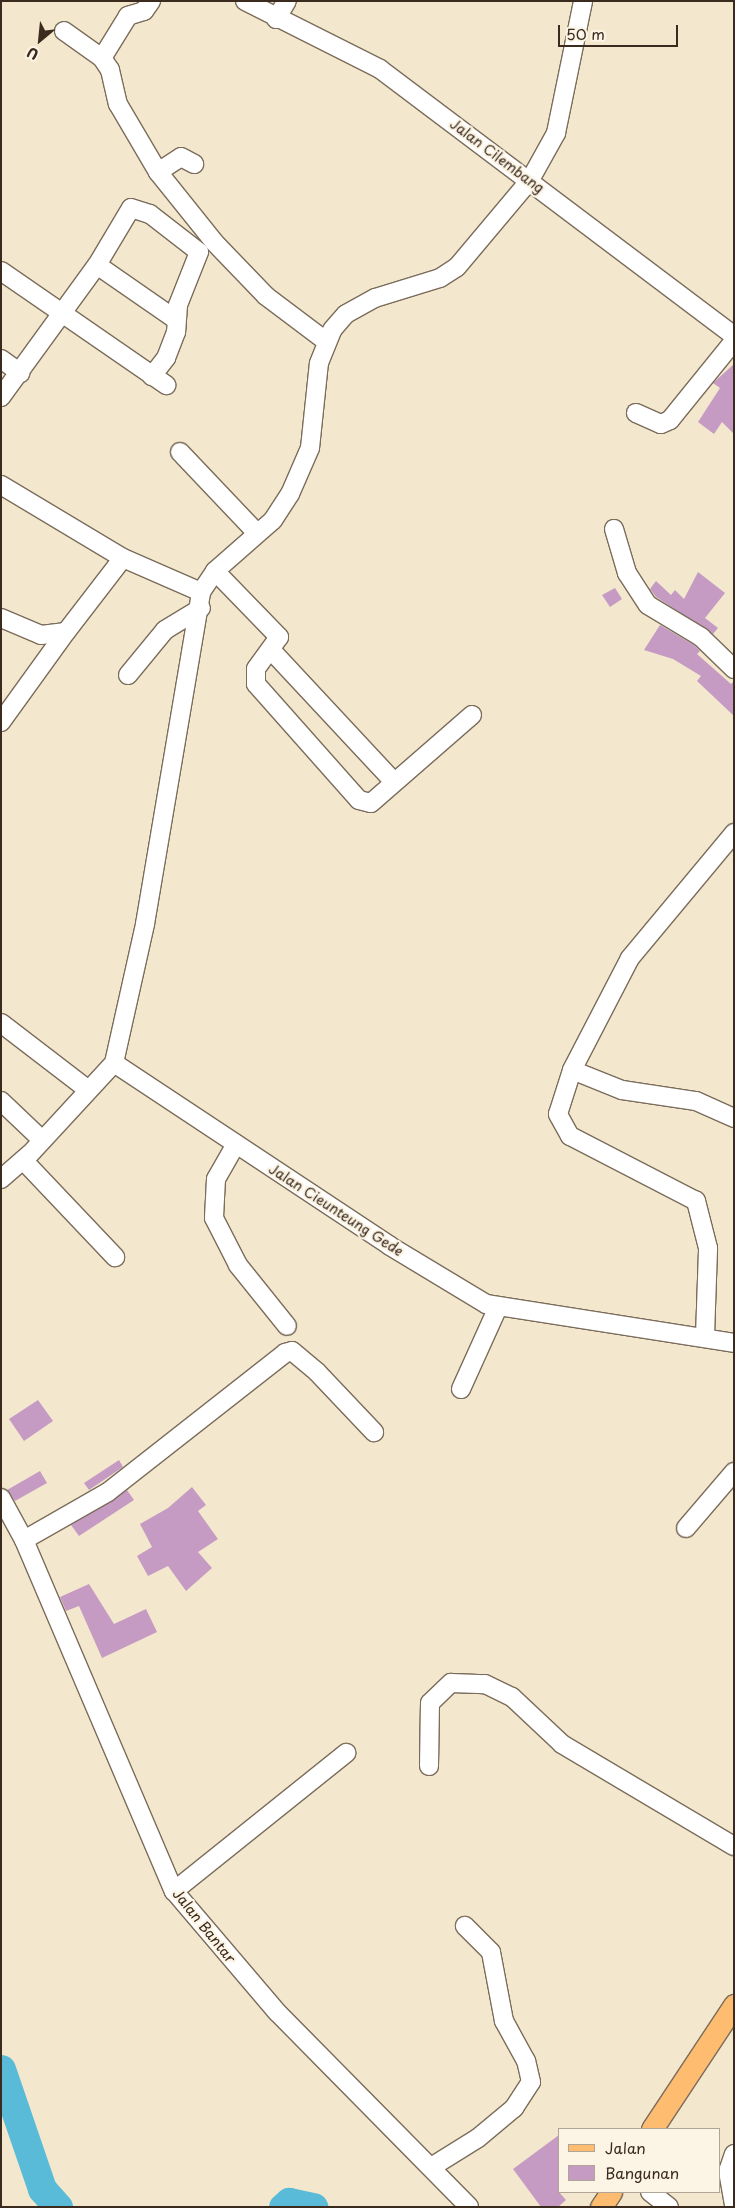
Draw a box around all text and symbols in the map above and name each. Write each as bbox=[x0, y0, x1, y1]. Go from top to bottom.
north arrow bbox=[15, 15, 65, 65]
scale bar bbox=[560, 15, 680, 47]
text: 50 m bbox=[566, 22, 605, 45]
text: U bbox=[23, 42, 42, 65]
street label: Jalan Cilembang bbox=[446, 115, 548, 197]
street label: Jalan Cieunteung Gede bbox=[266, 1160, 406, 1260]
street label: Jalan Bantar bbox=[169, 1886, 239, 1966]
legend bbox=[558, 2128, 720, 2193]
text: Jalan bbox=[605, 2136, 646, 2159]
text: Bangunan bbox=[605, 2161, 679, 2184]

